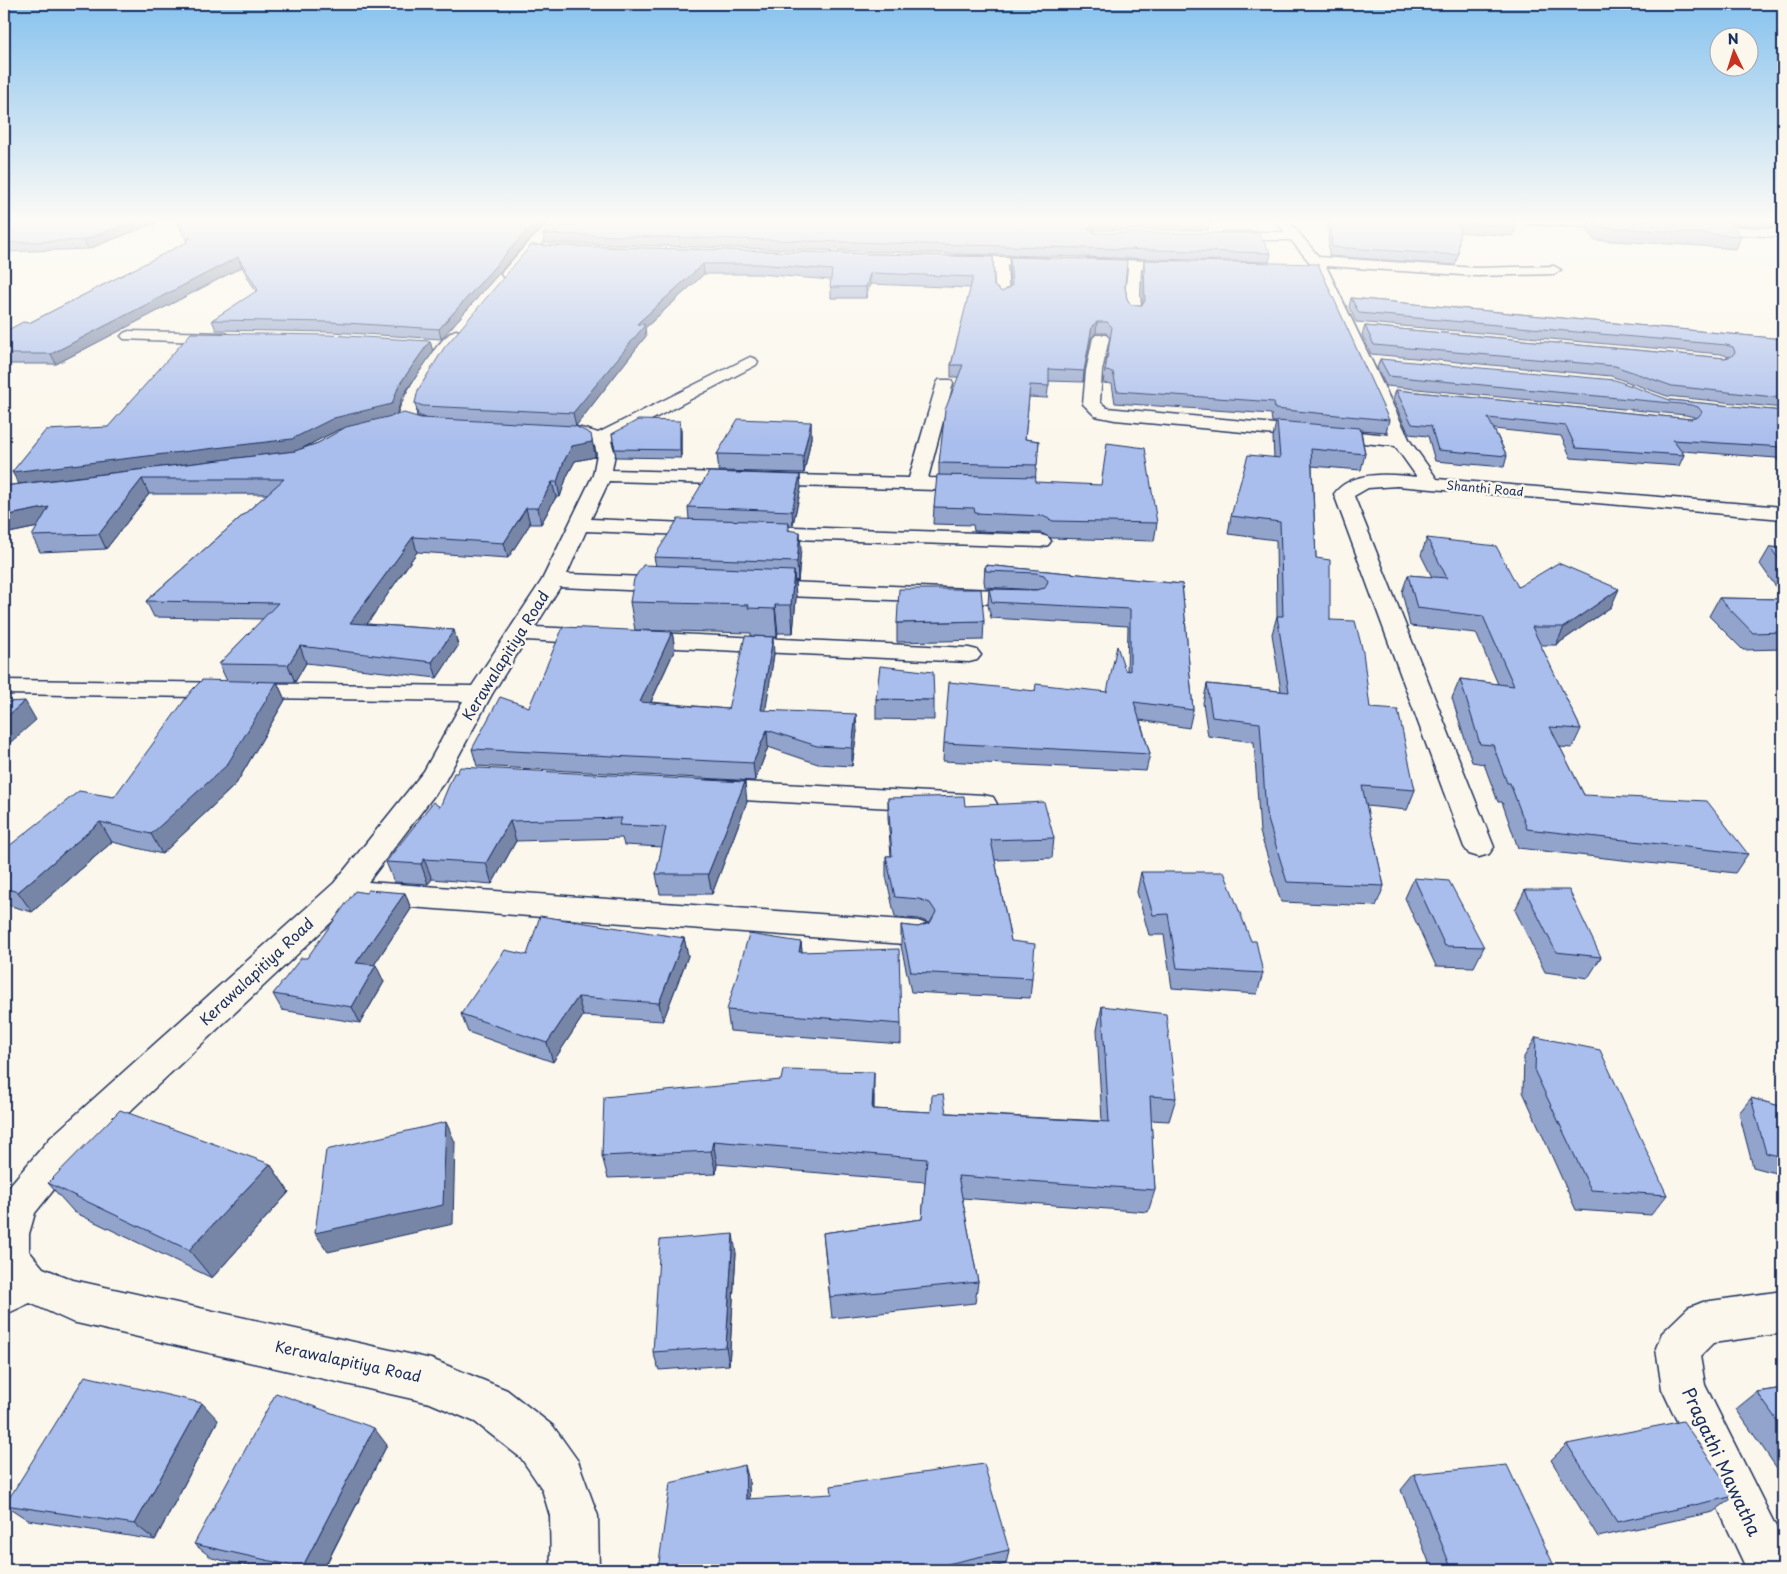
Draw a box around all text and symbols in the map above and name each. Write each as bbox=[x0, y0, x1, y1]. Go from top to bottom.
north arrow bbox=[1710, 28, 1760, 78]
text: N bbox=[1727, 28, 1739, 49]
street label: Shanthi Road bbox=[1446, 476, 1525, 500]
street label: Kerawalapitiya Road bbox=[456, 586, 554, 724]
street label: Kerawalapitiya Road bbox=[194, 912, 318, 1030]
street label: Kerawalapitiya Road bbox=[273, 1334, 423, 1387]
street label: Pragathi Mawatha bbox=[1676, 1383, 1769, 1541]

